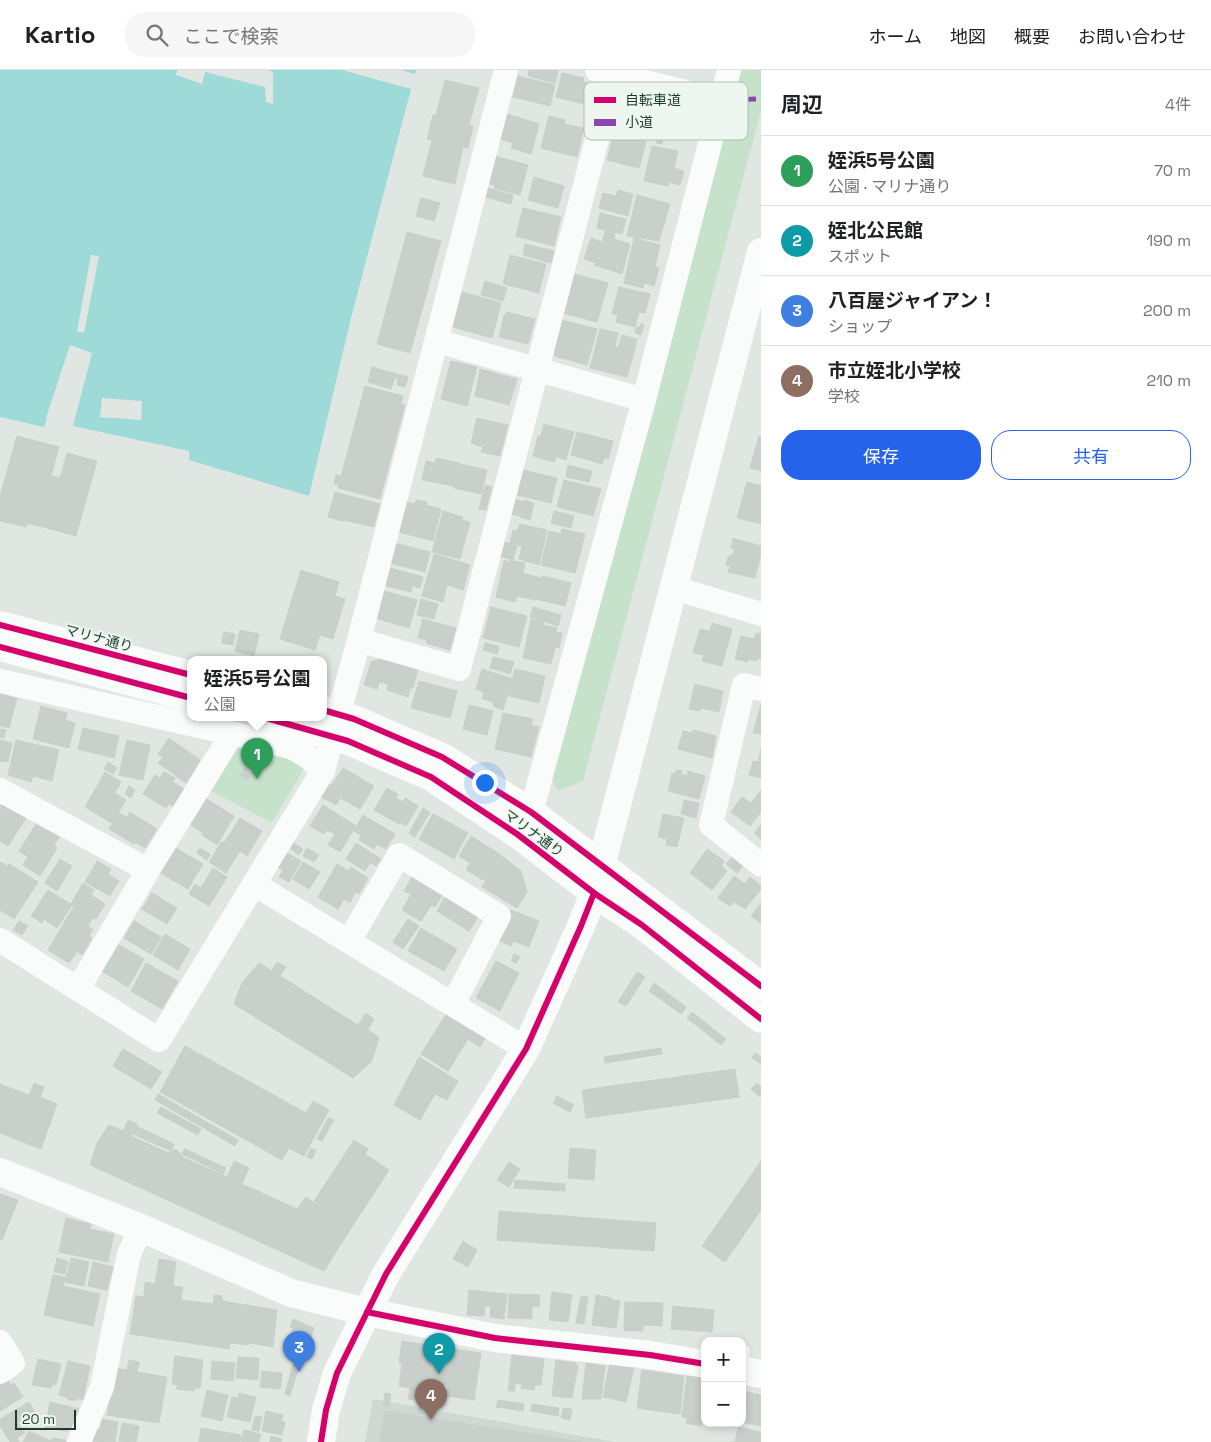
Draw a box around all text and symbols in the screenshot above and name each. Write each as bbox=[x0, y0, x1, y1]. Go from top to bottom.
search box bbox=[125, 12, 475, 57]
text: Kartio bbox=[25, 19, 95, 50]
icon: search bbox=[143, 21, 171, 49]
text: ここで検索 bbox=[183, 24, 278, 49]
text: ホーム bbox=[869, 25, 922, 48]
text: 地図 bbox=[950, 25, 986, 48]
text: 概要 bbox=[1014, 25, 1050, 48]
text: お問い合わせ bbox=[1078, 25, 1186, 48]
legend bbox=[584, 82, 748, 140]
text: 自転車道 bbox=[625, 91, 681, 109]
text: 周辺 bbox=[781, 91, 823, 118]
text: 4件 bbox=[1165, 94, 1191, 115]
text: 小道 bbox=[625, 113, 653, 131]
text: 姪浜5号公園 bbox=[828, 148, 934, 173]
text: 1 bbox=[793, 160, 801, 181]
text: 70 m bbox=[1154, 160, 1191, 181]
text: 公園 · マリナ通り bbox=[828, 176, 951, 197]
text: 姪北公民館 bbox=[828, 218, 923, 243]
text: 2 bbox=[792, 230, 802, 251]
text: 190 m bbox=[1146, 230, 1191, 251]
text: スポット bbox=[828, 246, 892, 267]
text: 八百屋ジャイアン！ bbox=[828, 288, 997, 313]
text: 3 bbox=[792, 300, 802, 321]
text: 200 m bbox=[1143, 300, 1191, 321]
text: ショップ bbox=[828, 316, 892, 337]
text: 市立姪北小学校 bbox=[828, 358, 961, 383]
text: 4 bbox=[792, 370, 802, 391]
text: 210 m bbox=[1147, 370, 1191, 391]
text: 学校 bbox=[828, 386, 860, 407]
button: 保存 bbox=[781, 430, 981, 480]
button: 共有 bbox=[991, 430, 1191, 480]
street label: マリナ通り bbox=[63, 620, 135, 656]
popup bbox=[187, 656, 327, 721]
text: 姪浜5号公園 bbox=[204, 666, 310, 691]
text: 公園 bbox=[204, 694, 236, 715]
pin: 1 bbox=[241, 738, 273, 779]
your location bbox=[472, 770, 498, 796]
street label: マリナ通り bbox=[500, 805, 568, 861]
pin: 3 bbox=[283, 1331, 315, 1372]
pin: 2 bbox=[423, 1333, 455, 1374]
map controls bbox=[701, 1337, 746, 1427]
button: + bbox=[701, 1337, 746, 1382]
pin: 4 bbox=[415, 1379, 447, 1420]
button: − bbox=[701, 1382, 746, 1427]
scale bar bbox=[15, 1407, 76, 1430]
text: 20 m bbox=[22, 1410, 55, 1428]

